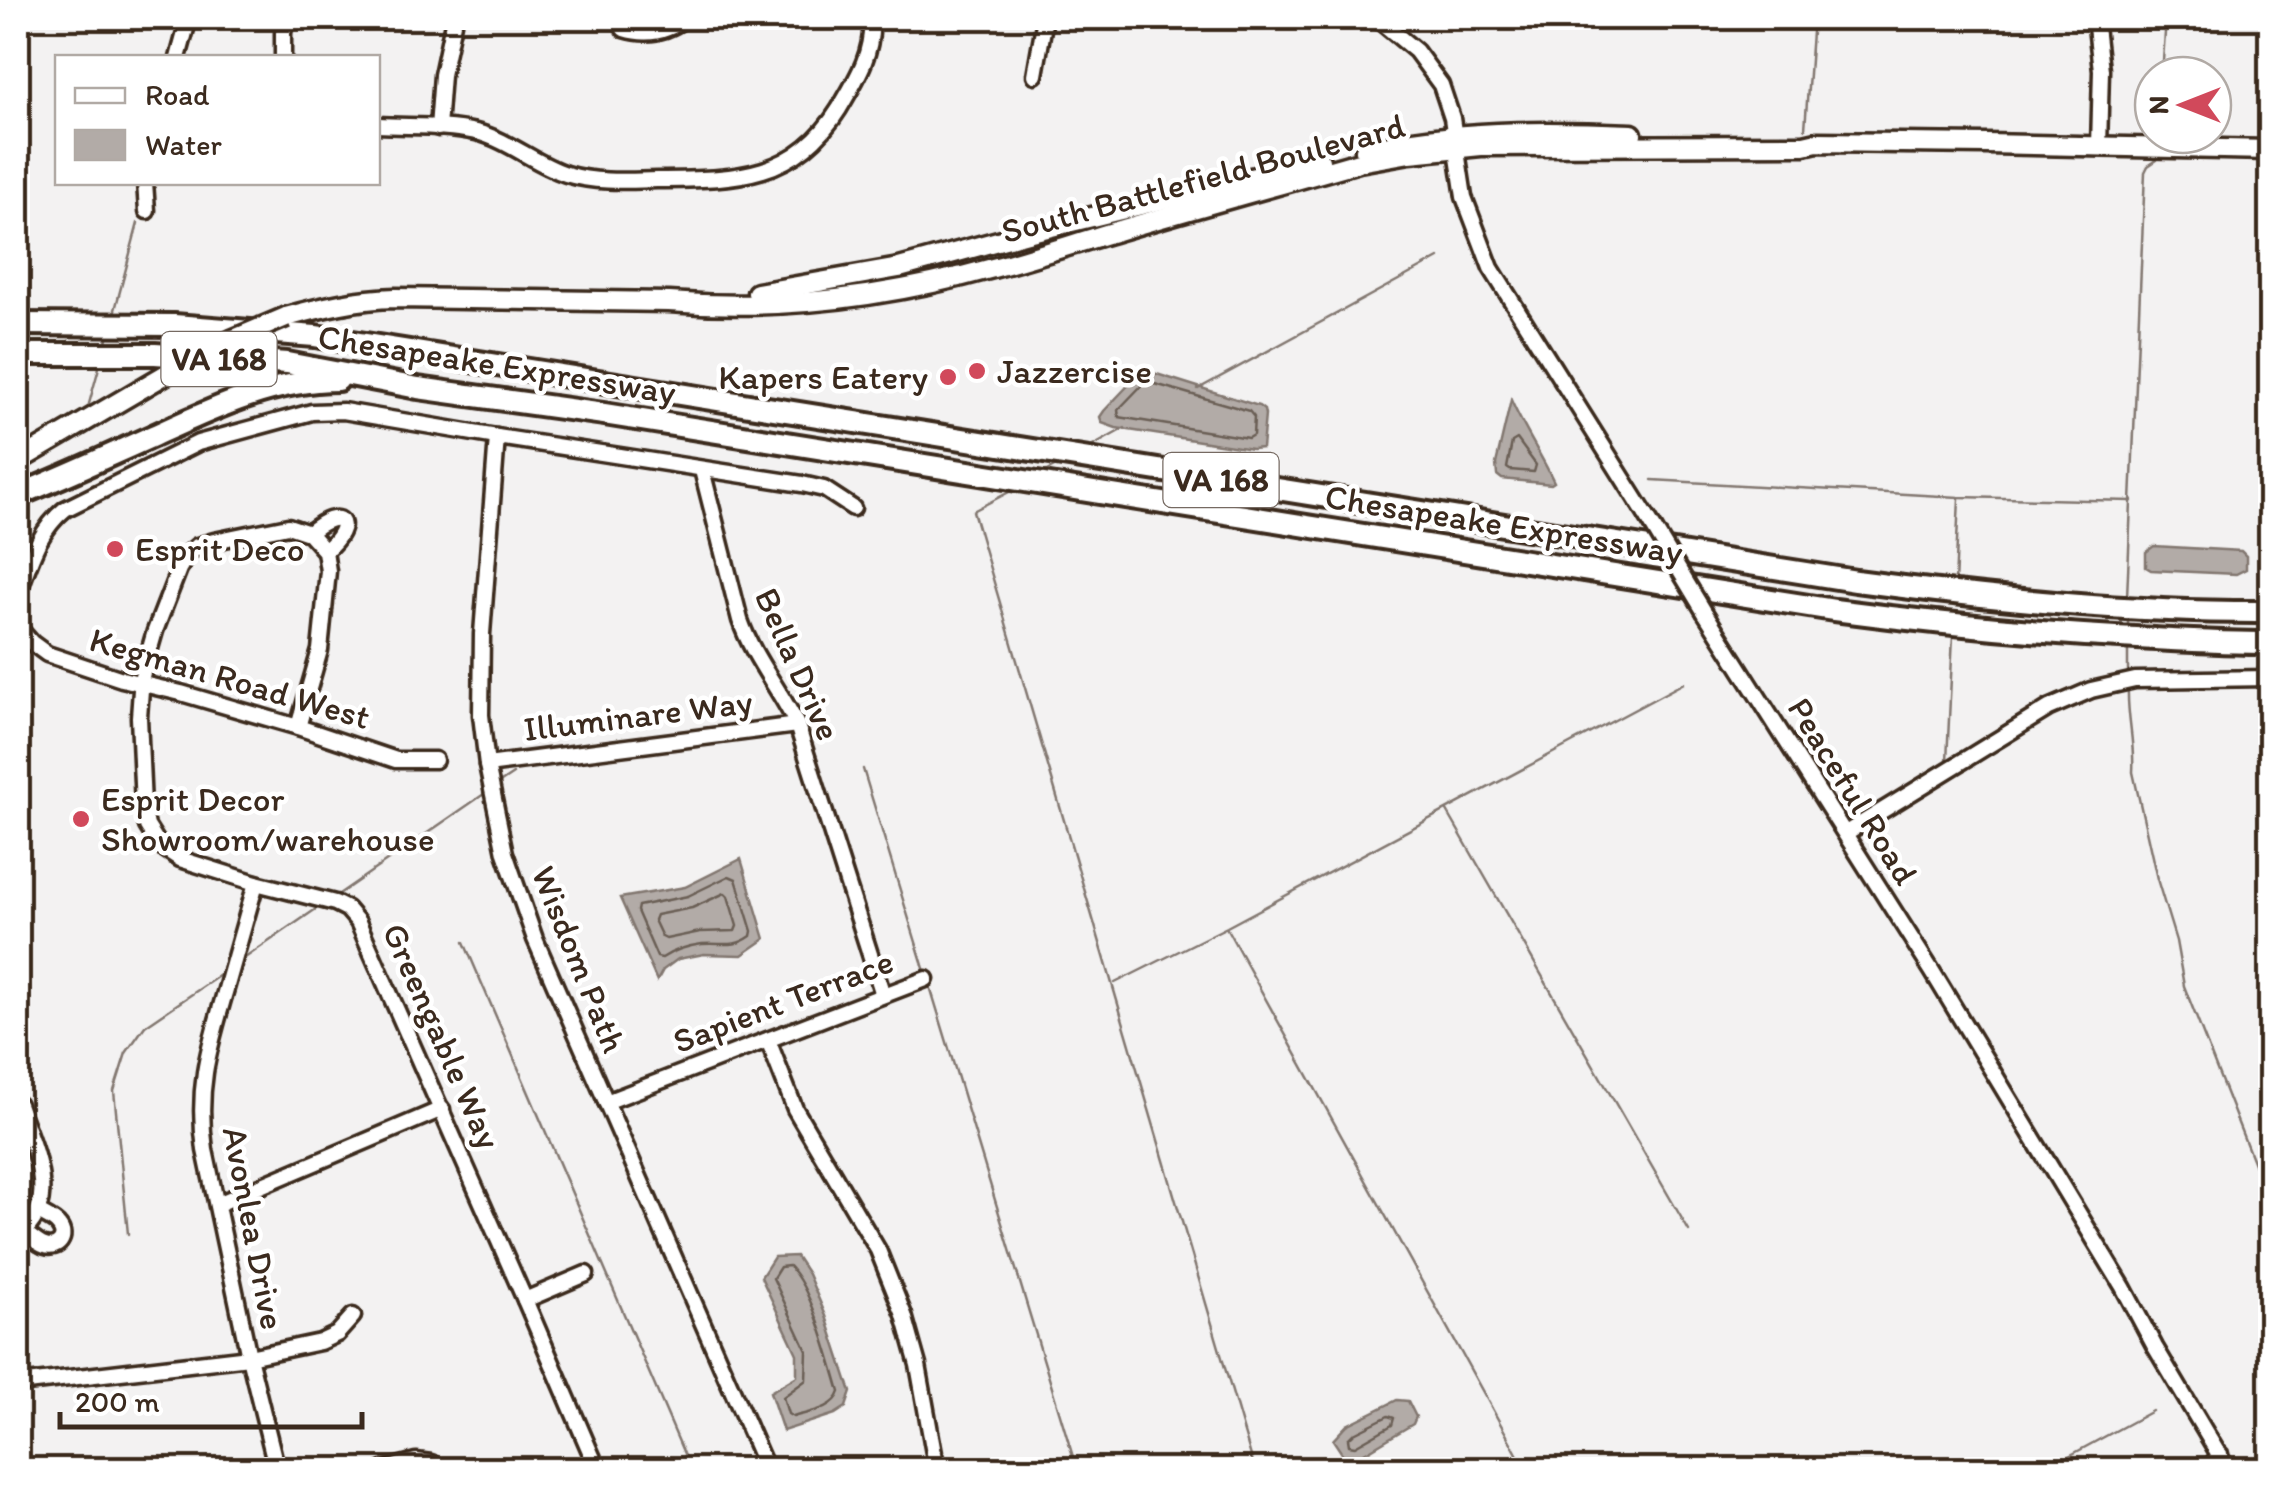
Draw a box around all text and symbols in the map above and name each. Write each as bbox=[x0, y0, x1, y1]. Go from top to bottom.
legend bbox=[55, 55, 380, 185]
north arrow bbox=[2133, 55, 2233, 155]
text: Road bbox=[145, 76, 210, 113]
text: N bbox=[2141, 96, 2175, 114]
street label: South Battlefield Boulevard bbox=[997, 104, 1409, 252]
text: Water bbox=[145, 126, 223, 163]
street label: Chesapeake Expressway bbox=[315, 315, 679, 413]
road number: VA 168 bbox=[162, 332, 276, 386]
place label: Jazzercise bbox=[997, 350, 1152, 392]
place label: Kapers Eatery bbox=[718, 356, 928, 398]
marker: Jazzercise bbox=[966, 360, 988, 382]
marker: Kapers Eatery bbox=[937, 366, 959, 388]
road number: VA 168 bbox=[1164, 453, 1278, 507]
street label: Chesapeake Expressway bbox=[1322, 475, 1686, 573]
place label: Esprit Deco bbox=[135, 528, 305, 570]
marker: Esprit Deco bbox=[104, 538, 126, 560]
street label: Bella Drive bbox=[746, 581, 850, 747]
street label: Kegman Road West bbox=[85, 618, 375, 738]
street label: Illuminare Way bbox=[521, 680, 755, 750]
street label: Peaceful Road bbox=[1779, 690, 1927, 892]
place label: Esprit Decor Showroom/warehouse bbox=[101, 778, 435, 860]
marker: Esprit Decor Showroom/warehouse bbox=[70, 808, 92, 830]
street label: Wisdom Path bbox=[523, 860, 636, 1059]
street label: Greengable Way bbox=[373, 917, 511, 1156]
street label: Sapient Terrace bbox=[667, 940, 899, 1062]
street label: Avonlea Drive bbox=[214, 1123, 294, 1333]
scale bar bbox=[60, 1367, 362, 1429]
text: 200 m bbox=[75, 1383, 160, 1420]

